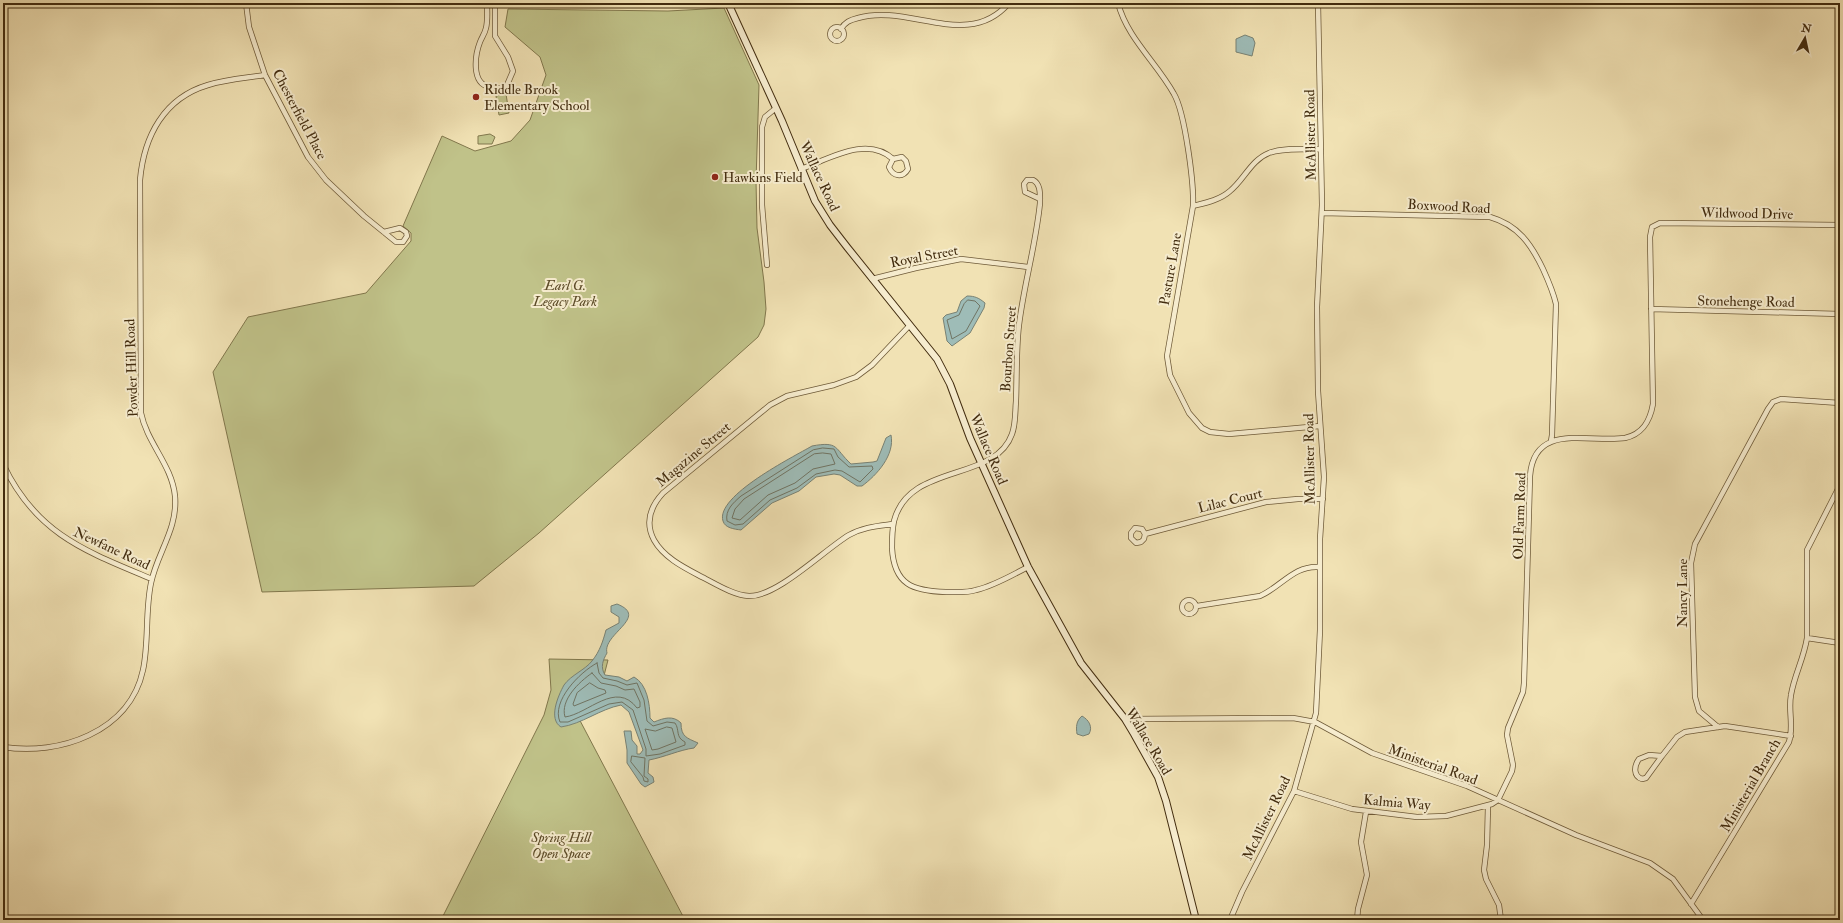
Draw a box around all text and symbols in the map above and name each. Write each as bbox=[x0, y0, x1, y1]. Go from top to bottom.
north arrow bbox=[1785, 18, 1825, 58]
text: N bbox=[1800, 21, 1813, 36]
street label: Chesterfield Place bbox=[269, 66, 331, 162]
place label: Riddle Brook Elementary School bbox=[484, 81, 590, 115]
street label: McAllister Road bbox=[1301, 89, 1320, 181]
marker: Riddle Brook Elementary School bbox=[471, 92, 481, 102]
street label: Wallace Road bbox=[795, 138, 843, 214]
place label: Hawkins Field bbox=[723, 169, 803, 186]
marker: Hawkins Field bbox=[710, 172, 720, 182]
street label: Boxwood Road bbox=[1407, 196, 1491, 217]
street label: Wildwood Drive bbox=[1700, 204, 1793, 223]
street label: Pasture Lane bbox=[1156, 231, 1185, 307]
street label: Royal Street bbox=[889, 242, 960, 272]
park label: Earl G. Legacy Park bbox=[532, 277, 597, 310]
street label: Stonehenge Road bbox=[1697, 292, 1795, 311]
street label: Bourbon Street bbox=[997, 305, 1020, 392]
street label: Powder Hill Road bbox=[121, 318, 142, 417]
street label: Wallace Road bbox=[966, 410, 1011, 487]
street label: McAllister Road bbox=[1300, 413, 1319, 505]
street label: Magazine Street bbox=[653, 418, 734, 491]
street label: Old Farm Road bbox=[1509, 472, 1530, 560]
street label: Lilac Court bbox=[1196, 484, 1265, 517]
street label: Newfane Road bbox=[71, 523, 153, 574]
street label: Nancy Lane bbox=[1674, 558, 1692, 627]
street label: Wallace Road bbox=[1121, 704, 1175, 778]
street label: Ministerial Branch bbox=[1717, 735, 1784, 835]
street label: Ministerial Road bbox=[1386, 740, 1480, 789]
street label: McAllister Road bbox=[1239, 773, 1294, 863]
street label: Kalmia Way bbox=[1363, 791, 1432, 815]
park label: Spring Hill Open Space bbox=[530, 829, 592, 862]

